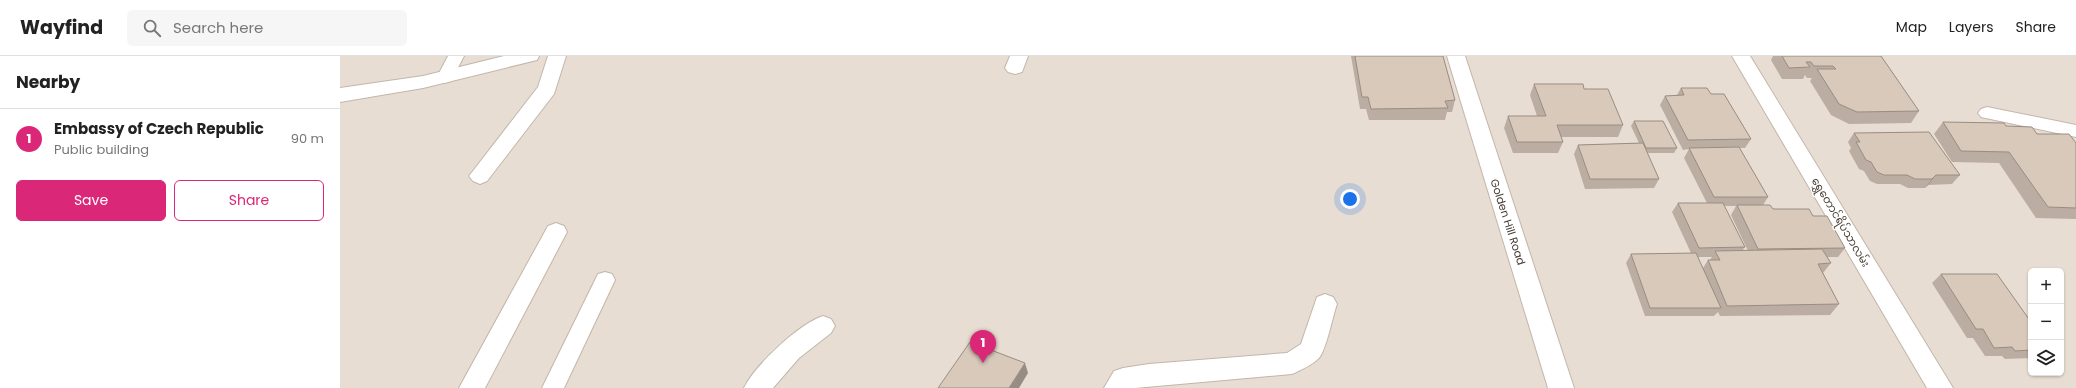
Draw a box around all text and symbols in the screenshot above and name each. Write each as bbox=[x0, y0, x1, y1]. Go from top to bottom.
search box bbox=[127, 10, 407, 46]
text: Wayfind bbox=[20, 14, 103, 41]
icon: search bbox=[141, 17, 163, 39]
text: Search here bbox=[173, 17, 263, 38]
text: Map bbox=[1896, 17, 1927, 37]
text: Layers bbox=[1949, 17, 1993, 37]
text: Share bbox=[2015, 17, 2056, 37]
text: Nearby bbox=[16, 70, 80, 94]
text: Embassy of Czech Republic bbox=[54, 118, 264, 139]
text: 1 bbox=[27, 129, 31, 148]
text: 90 m bbox=[291, 129, 324, 148]
text: Public building bbox=[54, 140, 149, 159]
street label: ရွှေတောင်ရိပ်သာလမ်း bbox=[1807, 174, 1874, 270]
street label: Golden Hill Road bbox=[1487, 177, 1529, 267]
button: Save bbox=[16, 180, 166, 221]
button: Share bbox=[174, 180, 324, 221]
your location bbox=[1340, 189, 1360, 209]
map controls bbox=[2028, 268, 2064, 376]
button: + bbox=[2028, 268, 2064, 304]
button: − bbox=[2028, 304, 2064, 340]
pin: 1 bbox=[970, 330, 996, 363]
button: layers bbox=[2028, 340, 2064, 376]

